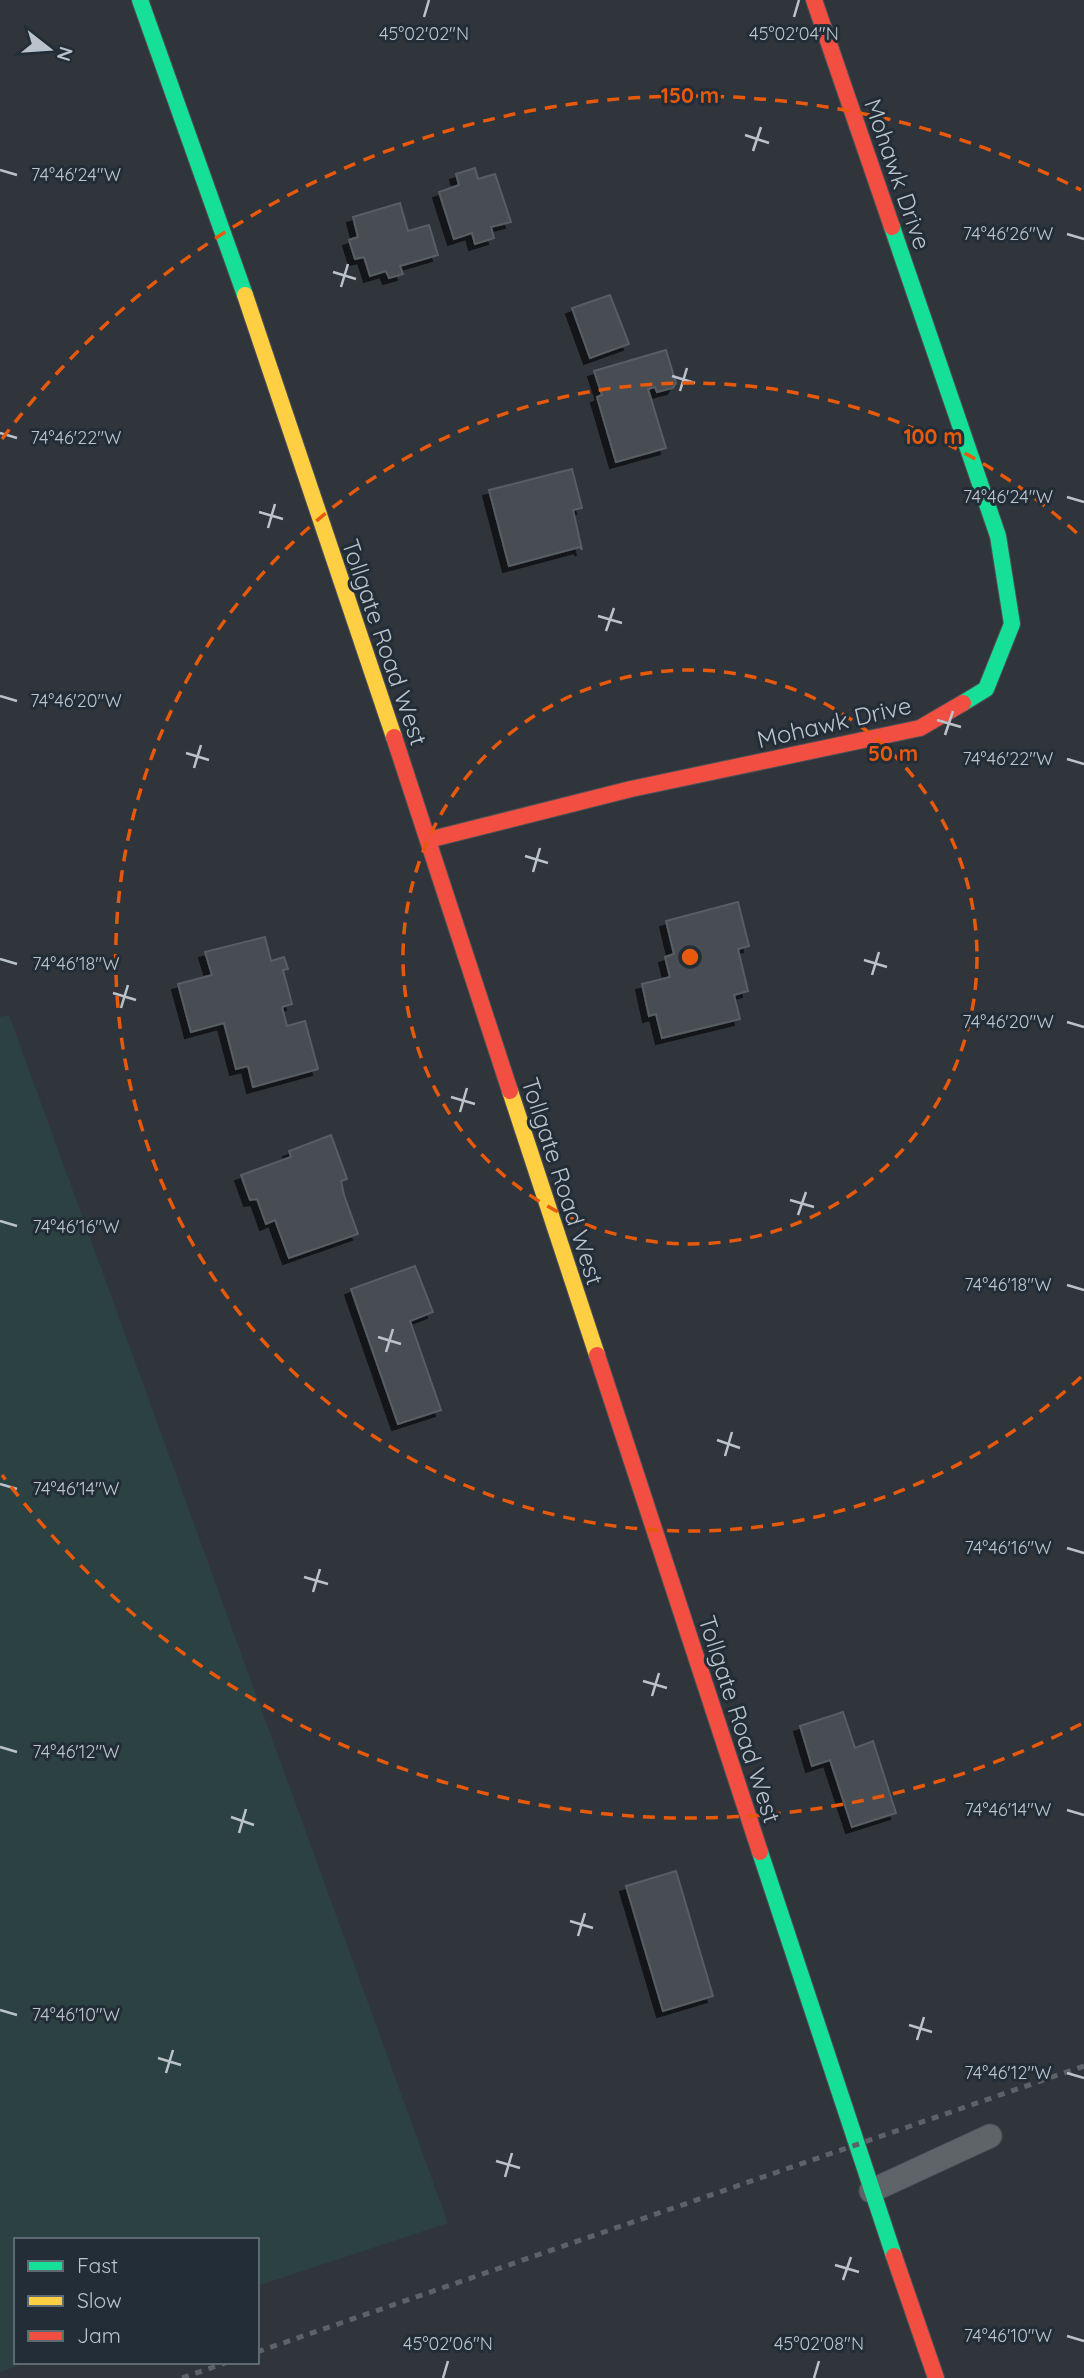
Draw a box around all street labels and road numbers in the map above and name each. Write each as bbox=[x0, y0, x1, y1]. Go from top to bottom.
street label: Mohawk Drive bbox=[858, 95, 938, 253]
street label: Tollgate Road West bbox=[336, 535, 434, 749]
street label: Mohawk Drive bbox=[754, 690, 914, 754]
street label: Tollgate Road West bbox=[515, 1074, 611, 1288]
street label: Tollgate Road West bbox=[692, 1612, 788, 1826]

